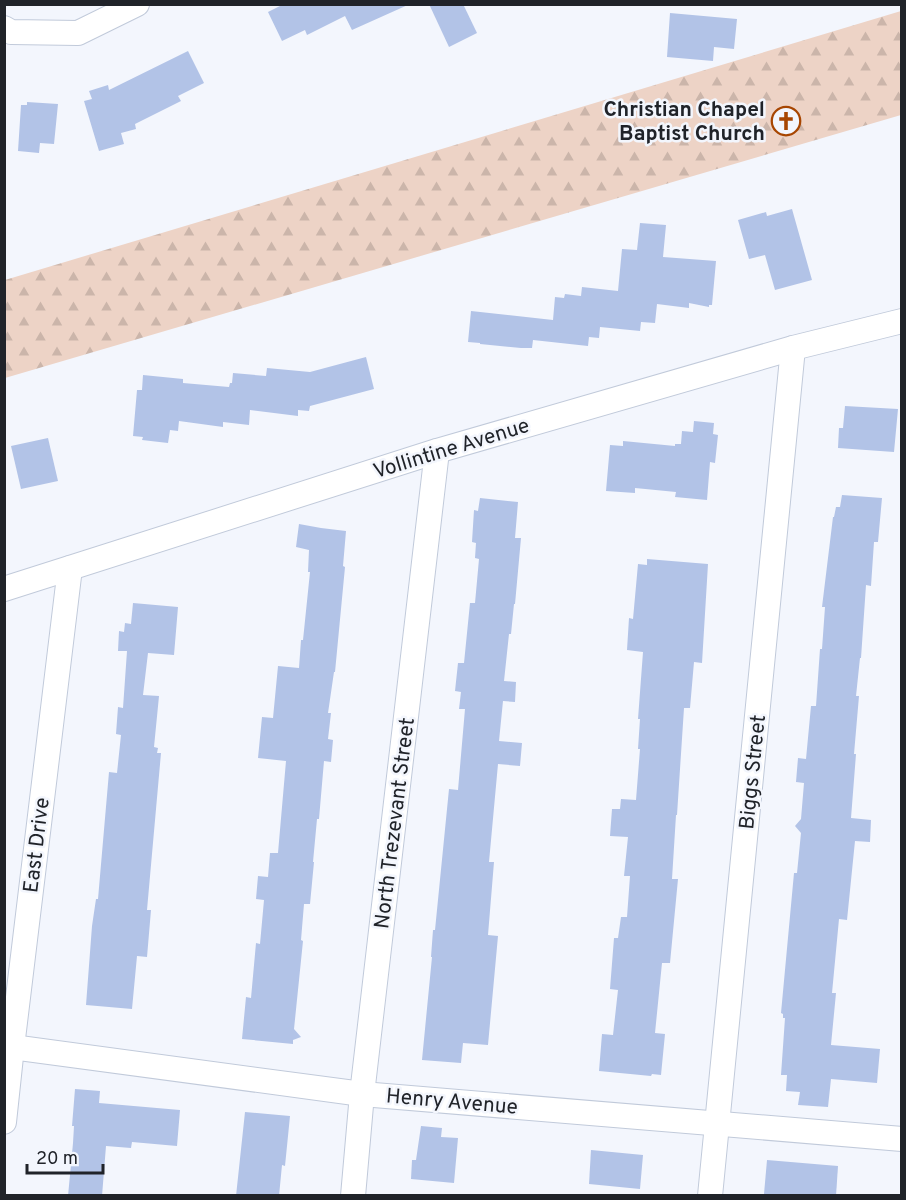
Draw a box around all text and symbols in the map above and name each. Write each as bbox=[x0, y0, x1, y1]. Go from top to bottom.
place label: Christian Chapel Baptist Church bbox=[603, 97, 765, 148]
church icon: Christian Chapel Baptist Church bbox=[770, 105, 802, 137]
street label: Vollintine Avenue bbox=[370, 413, 533, 486]
street label: Biggs Street bbox=[734, 713, 773, 831]
street label: North Trezevant Street bbox=[369, 716, 422, 930]
street label: East Drive bbox=[18, 796, 57, 894]
street label: Henry Avenue bbox=[385, 1083, 519, 1122]
scale bar bbox=[27, 1137, 104, 1175]
text: 20 m bbox=[36, 1148, 78, 1171]

